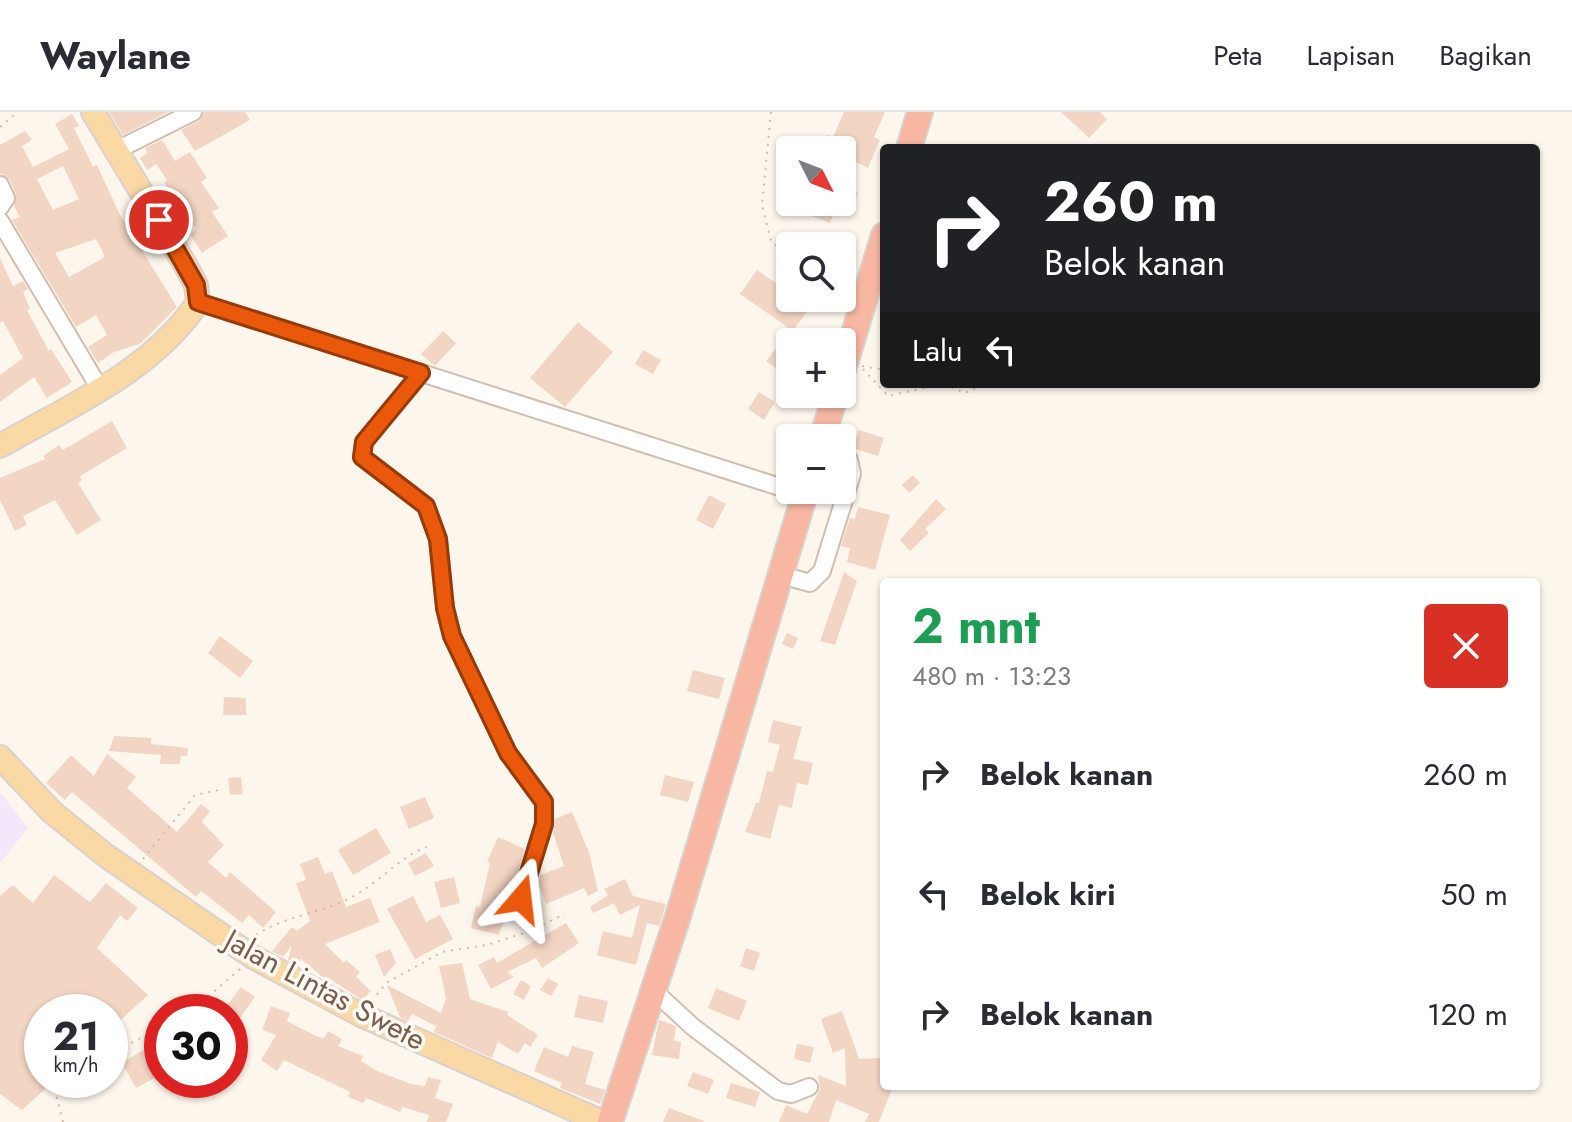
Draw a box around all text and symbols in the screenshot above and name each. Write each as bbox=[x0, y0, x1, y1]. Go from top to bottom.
text: Waylane bbox=[40, 28, 191, 83]
text: Peta bbox=[1213, 35, 1262, 76]
text: Lapisan bbox=[1306, 35, 1395, 76]
text: Bagikan bbox=[1439, 35, 1532, 76]
north arrow bbox=[776, 136, 856, 216]
map controls bbox=[776, 136, 856, 504]
text: 260 m bbox=[1044, 161, 1218, 242]
icon: right bbox=[912, 176, 1016, 280]
pin bbox=[125, 186, 193, 254]
icon: arrive bbox=[137, 198, 181, 242]
button: search bbox=[776, 232, 856, 312]
text: Belok kanan bbox=[1044, 236, 1225, 288]
button: + bbox=[776, 328, 856, 408]
icon: left bbox=[979, 328, 1023, 372]
text: Lalu bbox=[912, 329, 963, 372]
button: − bbox=[776, 424, 856, 504]
text: 2 mnt bbox=[912, 592, 1040, 661]
button: close bbox=[1424, 604, 1508, 688]
text: 480 m · 13:23 bbox=[912, 657, 1071, 695]
icon: right bbox=[912, 752, 956, 796]
text: Belok kanan bbox=[980, 753, 1153, 796]
text: 260 m bbox=[1423, 753, 1508, 796]
position arrow bbox=[479, 857, 563, 941]
icon: left bbox=[912, 872, 956, 916]
text: Belok kiri bbox=[980, 873, 1115, 916]
text: 50 m bbox=[1441, 873, 1508, 916]
street label: Jalan Lintas Swete bbox=[214, 917, 433, 1061]
icon: right bbox=[912, 992, 956, 1036]
text: Belok kanan bbox=[980, 993, 1153, 1036]
text: 120 m bbox=[1427, 993, 1508, 1036]
speed limit sign: 30 bbox=[144, 994, 248, 1098]
text: 21 bbox=[53, 1007, 99, 1065]
text: km/h bbox=[53, 1051, 99, 1080]

